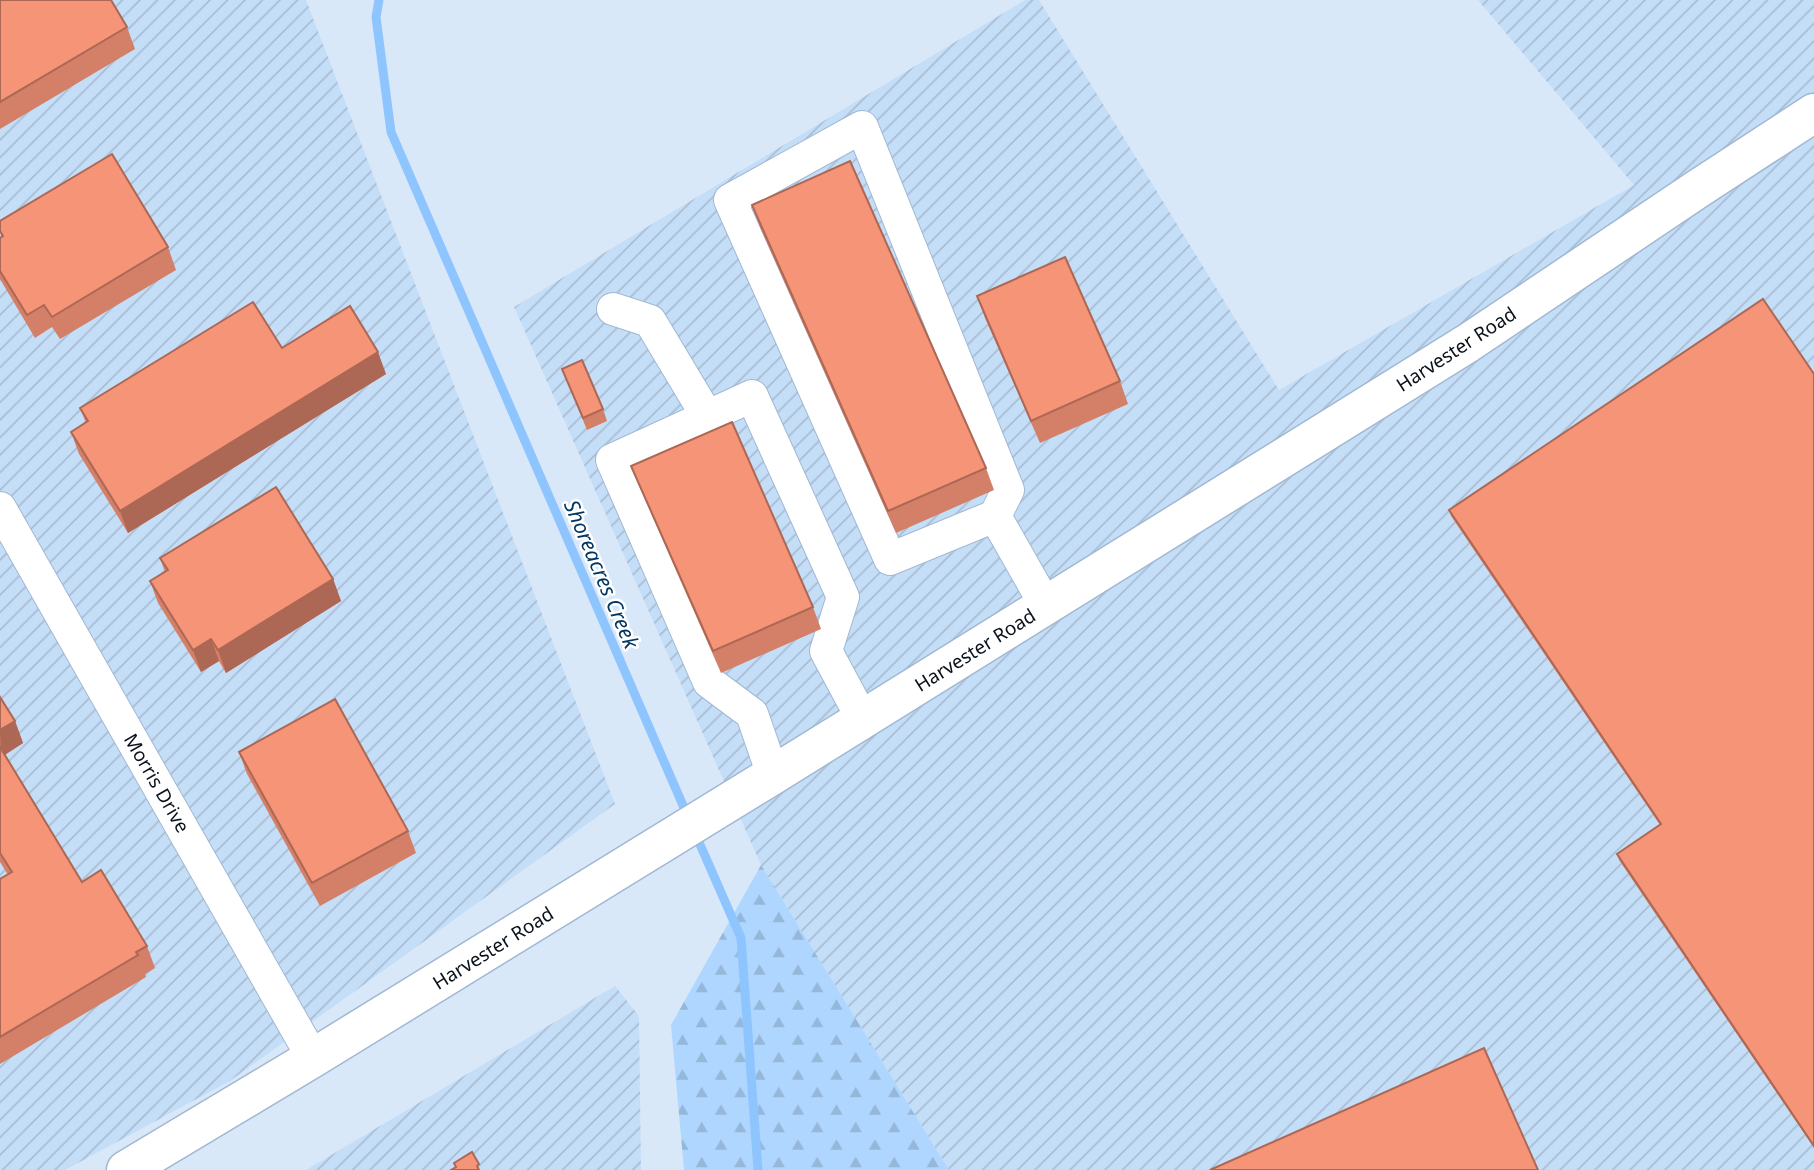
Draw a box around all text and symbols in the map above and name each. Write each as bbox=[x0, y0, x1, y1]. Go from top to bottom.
street label: Harvester Road bbox=[1391, 300, 1521, 398]
water label: Shoreacres Creek bbox=[558, 495, 647, 654]
street label: Harvester Road bbox=[910, 602, 1040, 698]
street label: Morris Drive bbox=[118, 729, 196, 837]
street label: Harvester Road bbox=[428, 900, 558, 996]

